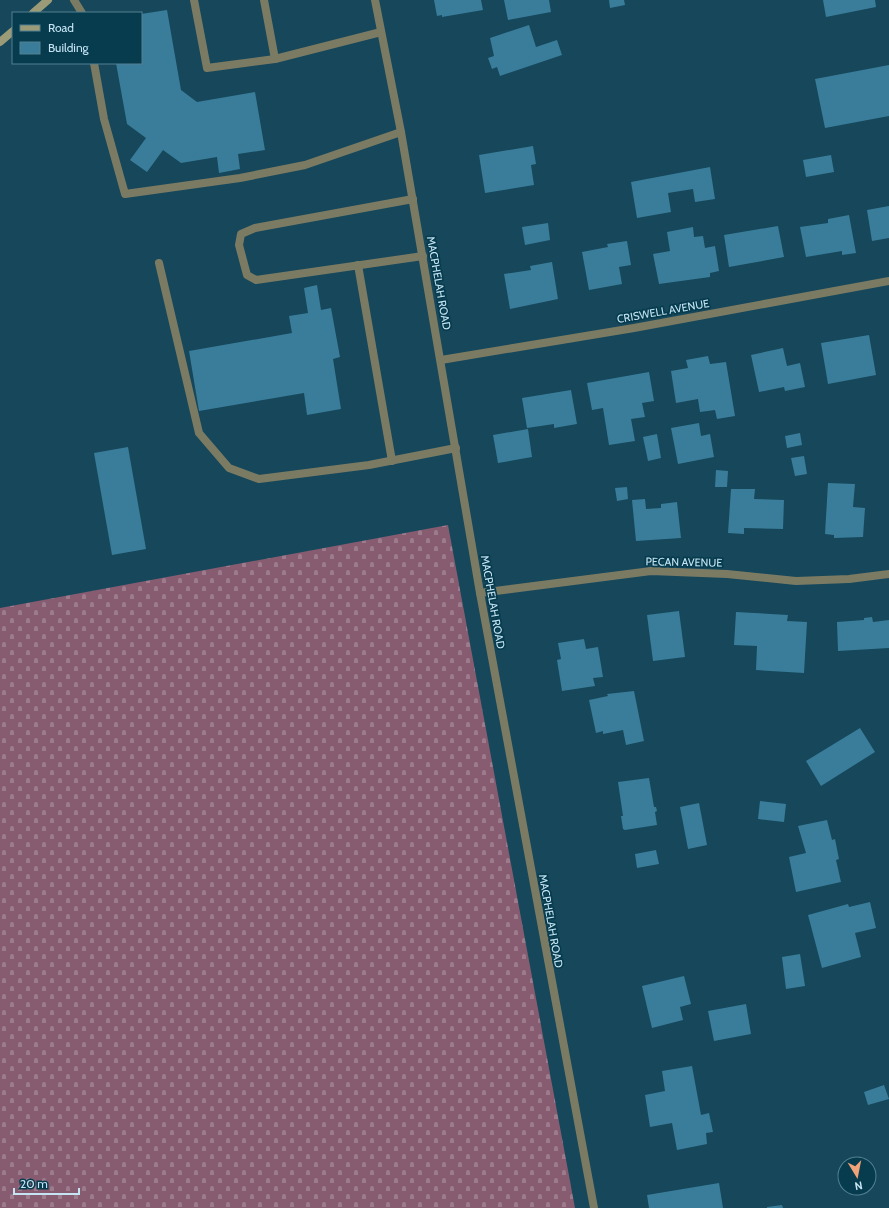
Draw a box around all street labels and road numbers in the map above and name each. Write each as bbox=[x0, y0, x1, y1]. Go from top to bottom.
street label: MACPHELAH ROAD bbox=[424, 235, 454, 331]
street label: CRISWELL AVENUE bbox=[616, 296, 710, 326]
street label: MACPHELAH ROAD bbox=[478, 554, 508, 650]
street label: PECAN AVENUE bbox=[645, 554, 723, 570]
street label: MACPHELAH ROAD bbox=[536, 873, 566, 969]

